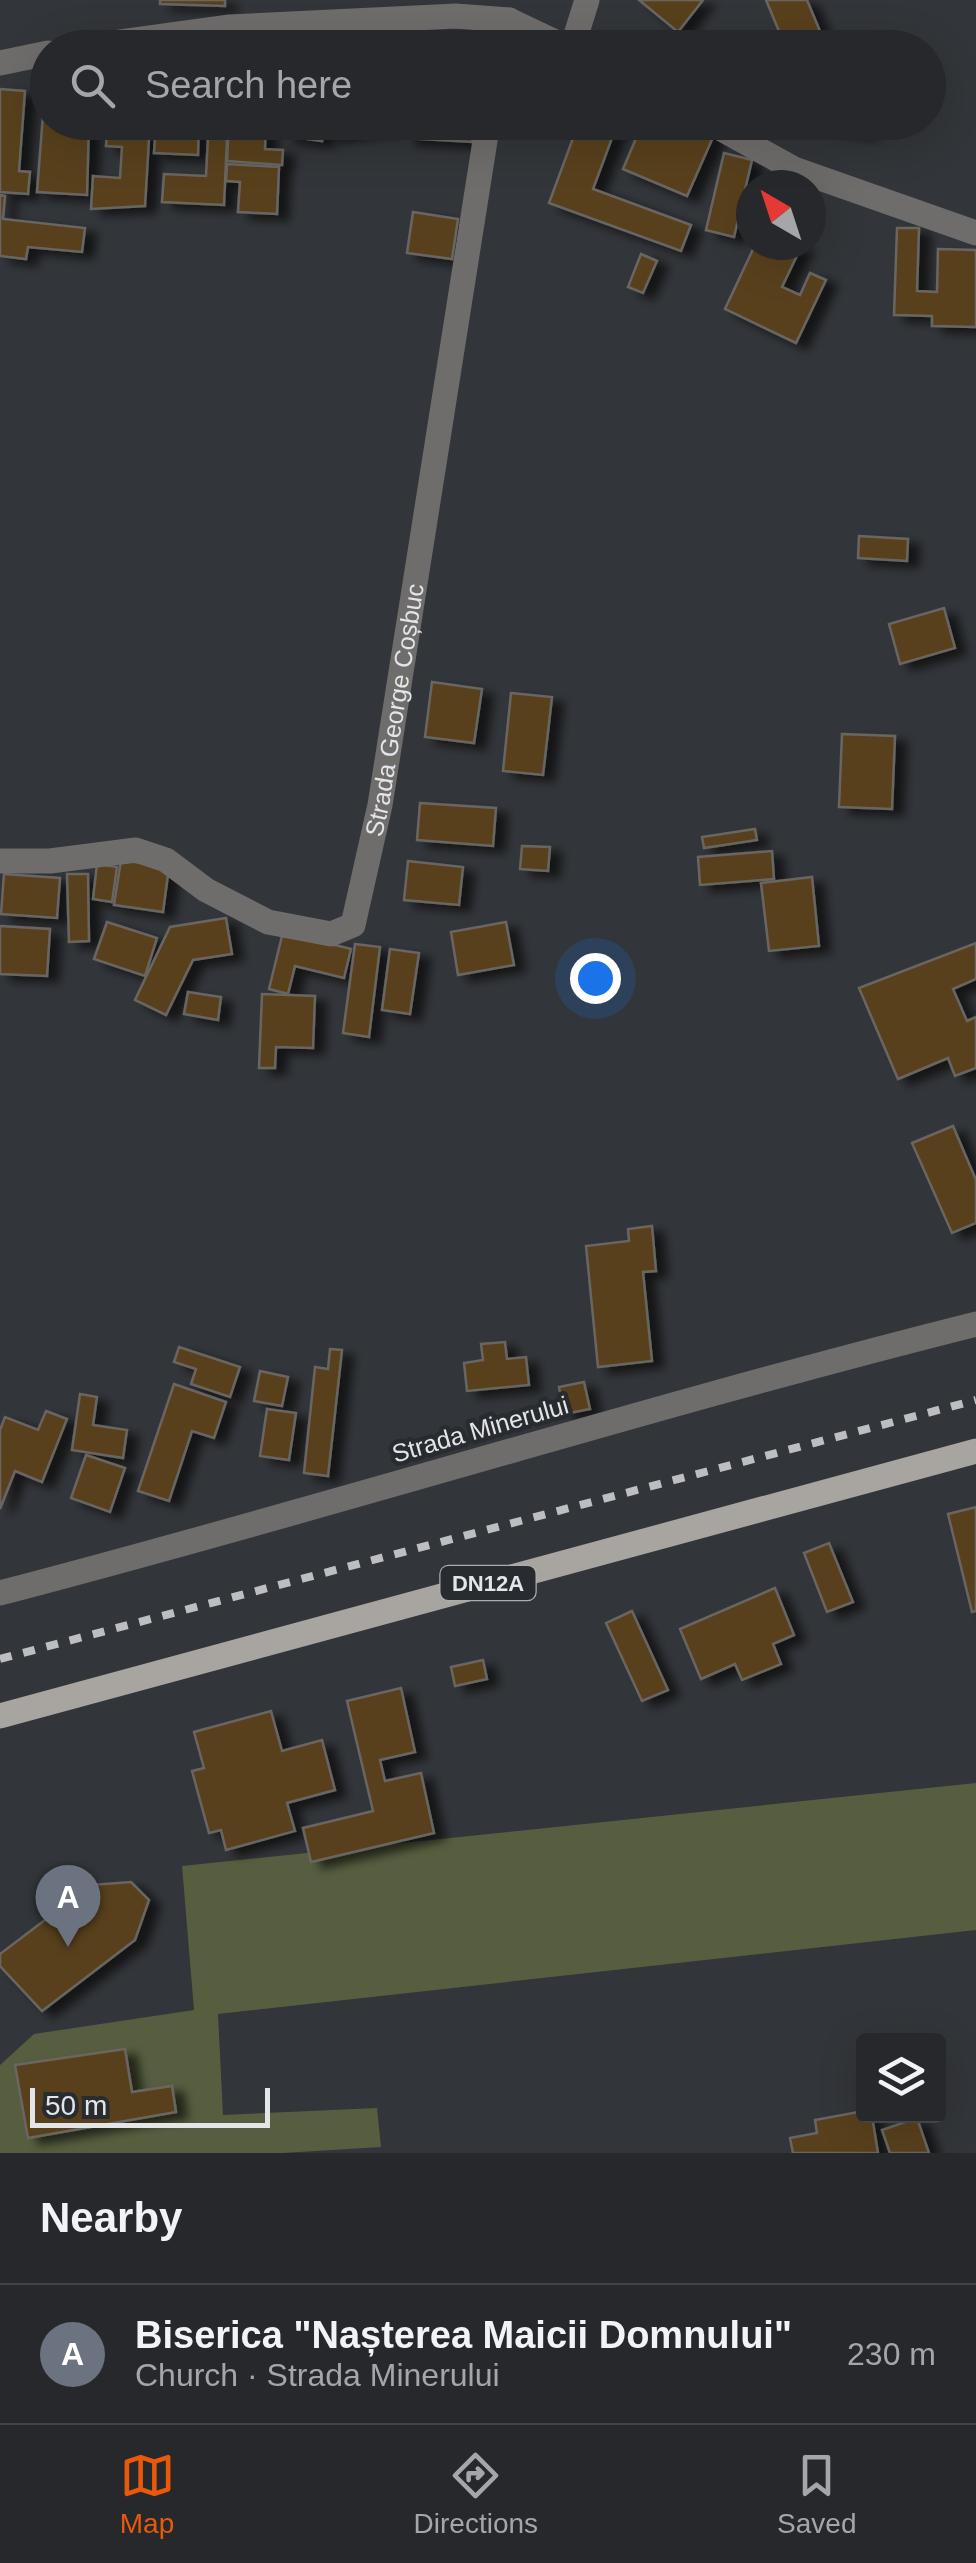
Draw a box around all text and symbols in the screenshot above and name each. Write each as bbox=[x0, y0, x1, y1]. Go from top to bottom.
search box bbox=[30, 30, 946, 140]
icon: search bbox=[65, 58, 120, 113]
text: Search here bbox=[145, 64, 352, 106]
north arrow bbox=[736, 170, 826, 260]
street label: Strada George Coșbuc bbox=[359, 582, 429, 839]
your location bbox=[570, 953, 621, 1004]
street label: Strada Minerului bbox=[389, 1390, 571, 1468]
road number: DN12A bbox=[440, 1566, 536, 1600]
pin: A bbox=[36, 1864, 100, 1947]
map controls bbox=[856, 2033, 946, 2123]
button: layers bbox=[856, 2033, 946, 2123]
scale bar bbox=[30, 2083, 270, 2128]
text: 50 m bbox=[45, 2090, 107, 2121]
text: Nearby bbox=[40, 2194, 182, 2241]
text: Biserica "Nașterea Maicii Domnului" bbox=[135, 2314, 792, 2356]
text: A bbox=[61, 2336, 84, 2372]
text: 230 m bbox=[847, 2336, 936, 2372]
text: Church · Strada Minerului bbox=[135, 2357, 500, 2393]
tab: Map bbox=[120, 2448, 175, 2540]
tab: Directions bbox=[414, 2448, 538, 2540]
tab: Saved bbox=[777, 2448, 856, 2540]

